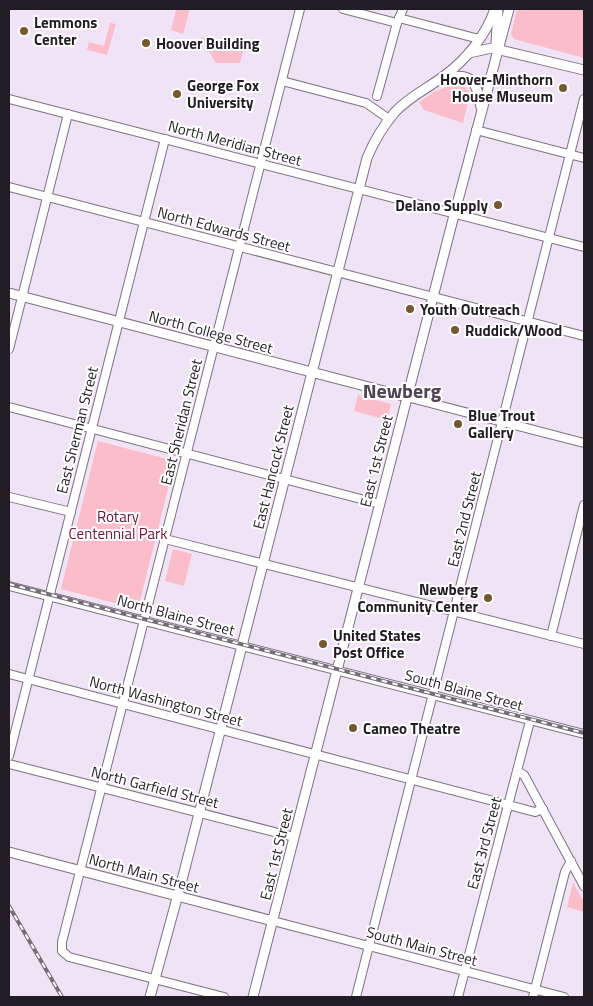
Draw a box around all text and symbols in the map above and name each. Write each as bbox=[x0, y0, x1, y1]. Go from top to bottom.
place label: Lemmons Center bbox=[34, 11, 97, 51]
marker: Lemmons Center bbox=[18, 25, 30, 37]
place label: Hoover Building bbox=[156, 32, 260, 55]
marker: Hoover Building bbox=[140, 37, 152, 49]
place label: Hoover-Minthorn House Museum bbox=[440, 68, 553, 108]
place label: George Fox University bbox=[187, 74, 259, 114]
marker: Hoover-Minthorn House Museum bbox=[557, 82, 569, 94]
marker: George Fox University bbox=[171, 88, 183, 100]
street label: North Meridian Street bbox=[166, 114, 305, 172]
place label: Delano Supply bbox=[395, 194, 488, 217]
marker: Delano Supply bbox=[492, 199, 504, 211]
street label: North Edwards Street bbox=[155, 200, 294, 258]
place label: Youth Outreach bbox=[420, 298, 520, 321]
marker: Youth Outreach bbox=[404, 303, 416, 315]
street label: North College Street bbox=[146, 304, 276, 360]
place label: Ruddick/Wood bbox=[465, 319, 562, 342]
marker: Ruddick/Wood bbox=[449, 324, 461, 336]
street label: East Sheridan Street bbox=[154, 356, 208, 487]
street label: East Sherman Street bbox=[50, 363, 104, 496]
district label: Newberg bbox=[363, 375, 442, 406]
street label: East Hancock Street bbox=[246, 402, 300, 531]
place label: Blue Trout Gallery bbox=[468, 404, 535, 444]
street label: East 1st Street bbox=[353, 412, 399, 509]
marker: Blue Trout Gallery bbox=[452, 418, 464, 430]
street label: East 2nd Street bbox=[441, 468, 487, 569]
park label: Rotary Centennial Park bbox=[69, 505, 167, 545]
place label: Newberg Community Center bbox=[357, 578, 478, 618]
street label: North Blaine Street bbox=[115, 588, 238, 642]
marker: Newberg Community Center bbox=[482, 592, 494, 604]
place label: United States Post Office bbox=[333, 624, 421, 664]
marker: United States Post Office bbox=[317, 638, 329, 650]
street label: South Blaine Street bbox=[402, 663, 526, 717]
street label: North Washington Street bbox=[87, 669, 246, 733]
place label: Cameo Theatre bbox=[363, 717, 461, 740]
marker: Cameo Theatre bbox=[347, 722, 359, 734]
street label: North Garfield Street bbox=[89, 760, 222, 814]
street label: East 3rd Street bbox=[461, 794, 508, 892]
street label: East 1st Street bbox=[253, 805, 299, 902]
street label: North Main Street bbox=[86, 847, 202, 899]
street label: South Main Street bbox=[364, 920, 481, 972]

